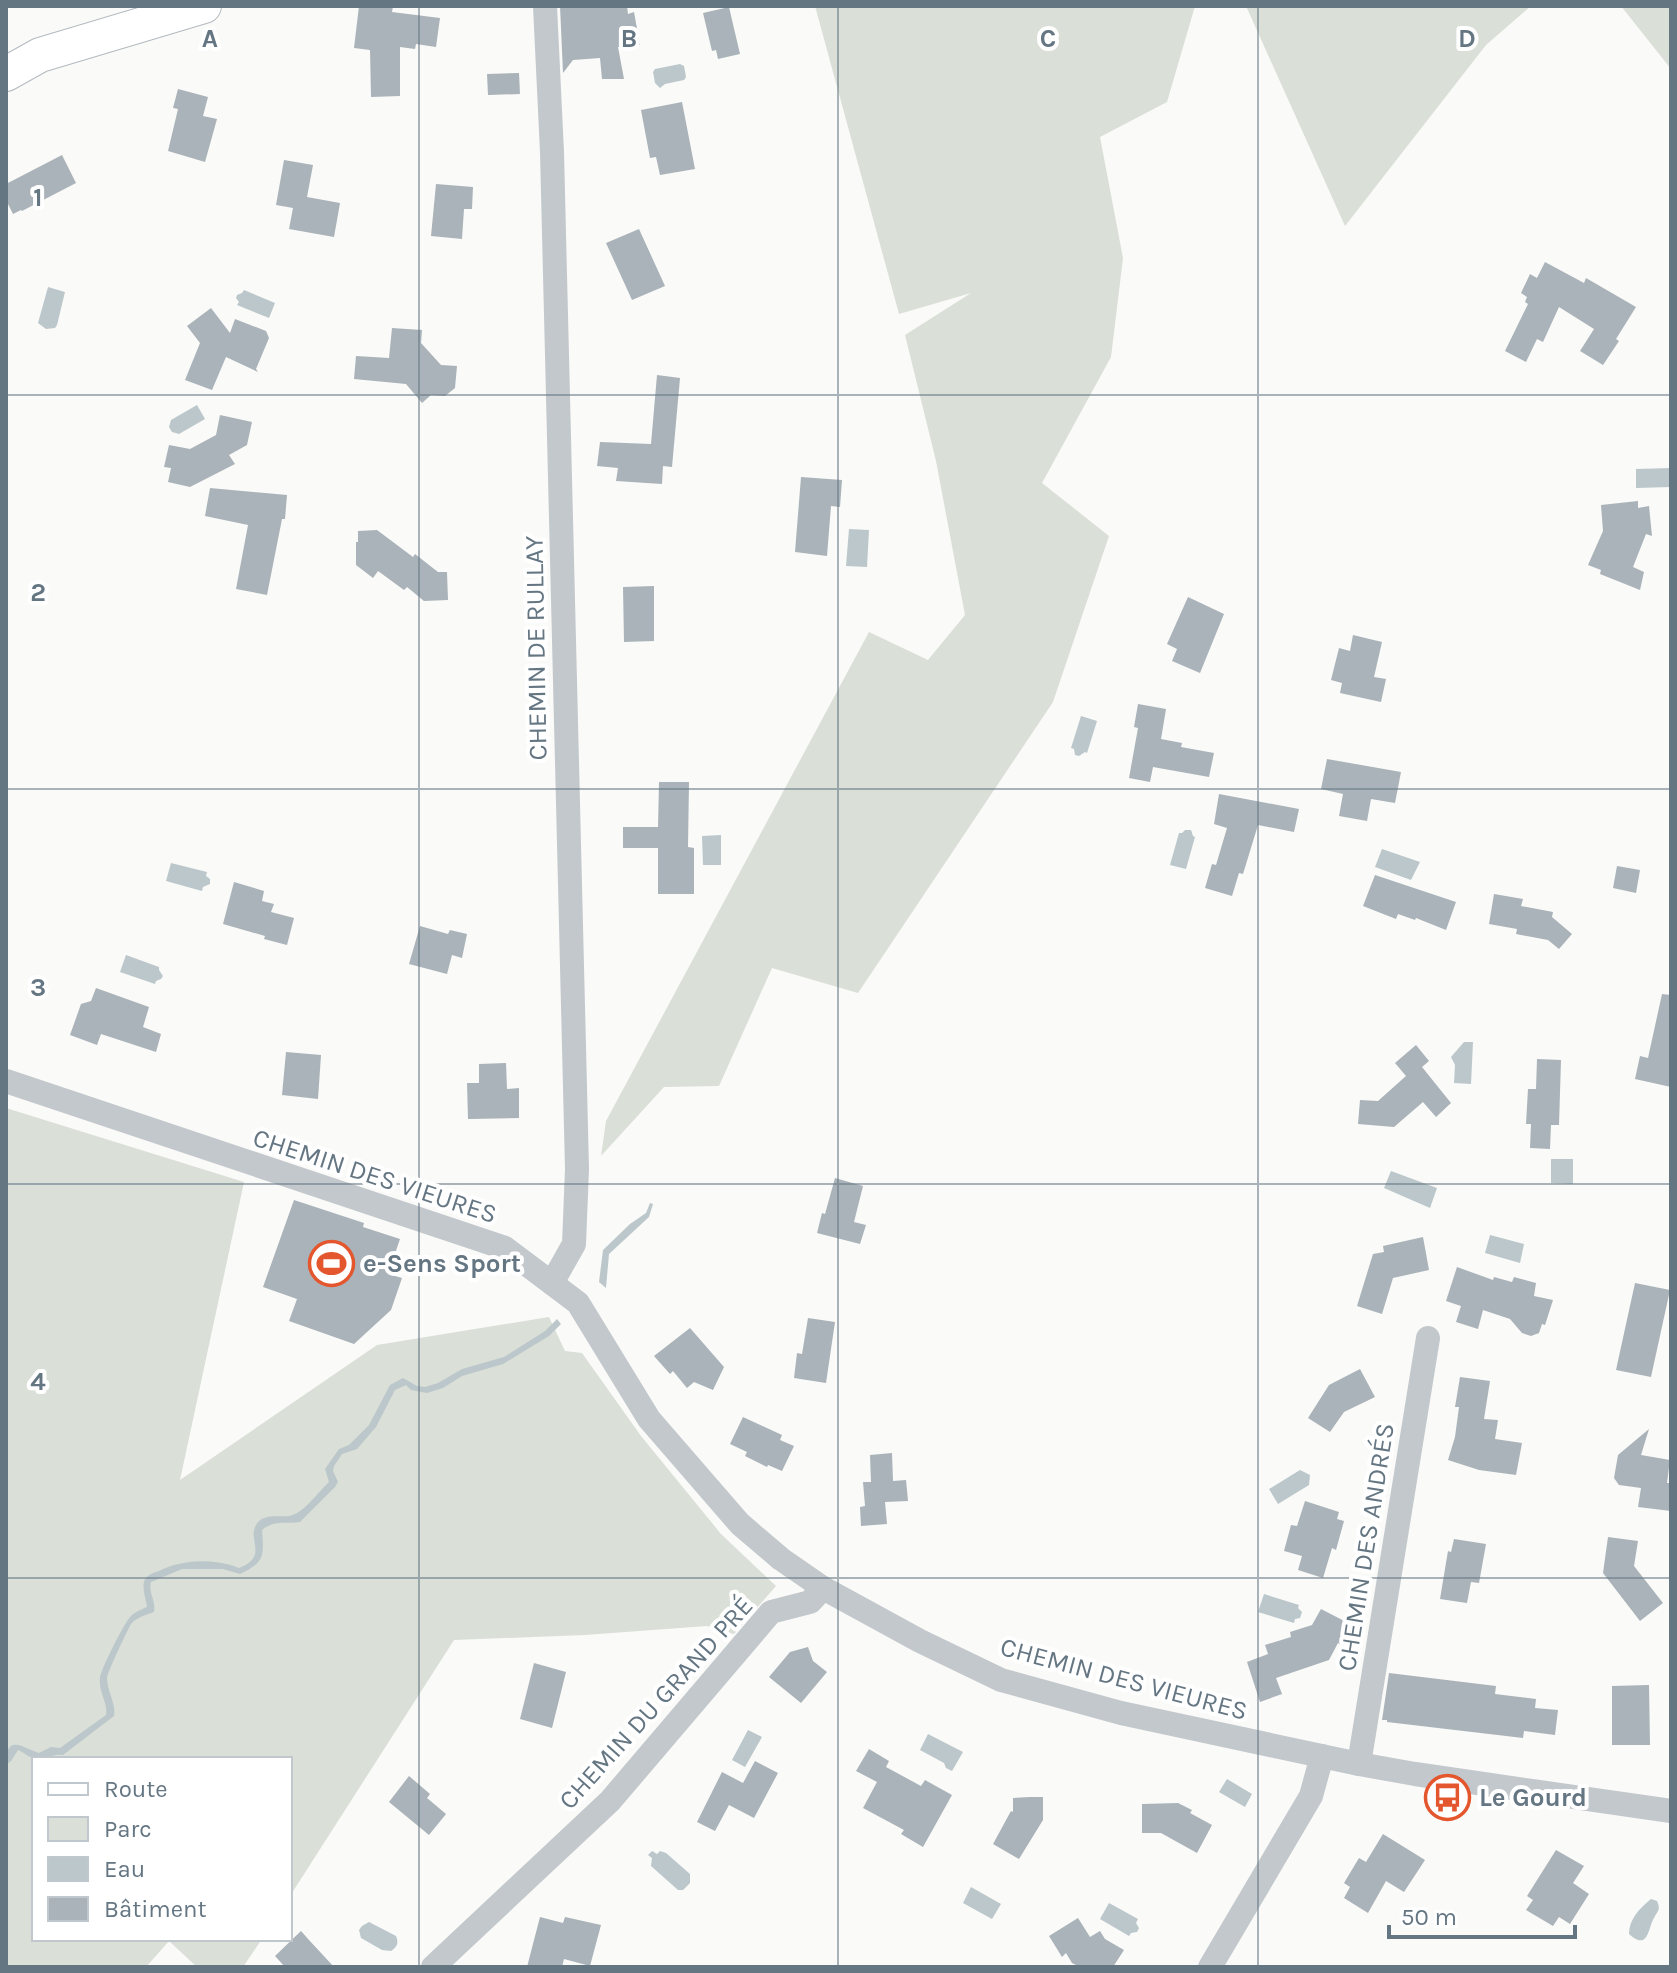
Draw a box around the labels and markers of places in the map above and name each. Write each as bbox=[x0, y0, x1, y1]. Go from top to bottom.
sports icon: e-Sens Sport bbox=[308, 1239, 356, 1287]
place label: e-Sens Sport bbox=[363, 1248, 521, 1279]
bus stop icon: Le Gourd bbox=[1424, 1773, 1472, 1821]
place label: Le Gourd bbox=[1479, 1782, 1587, 1813]

